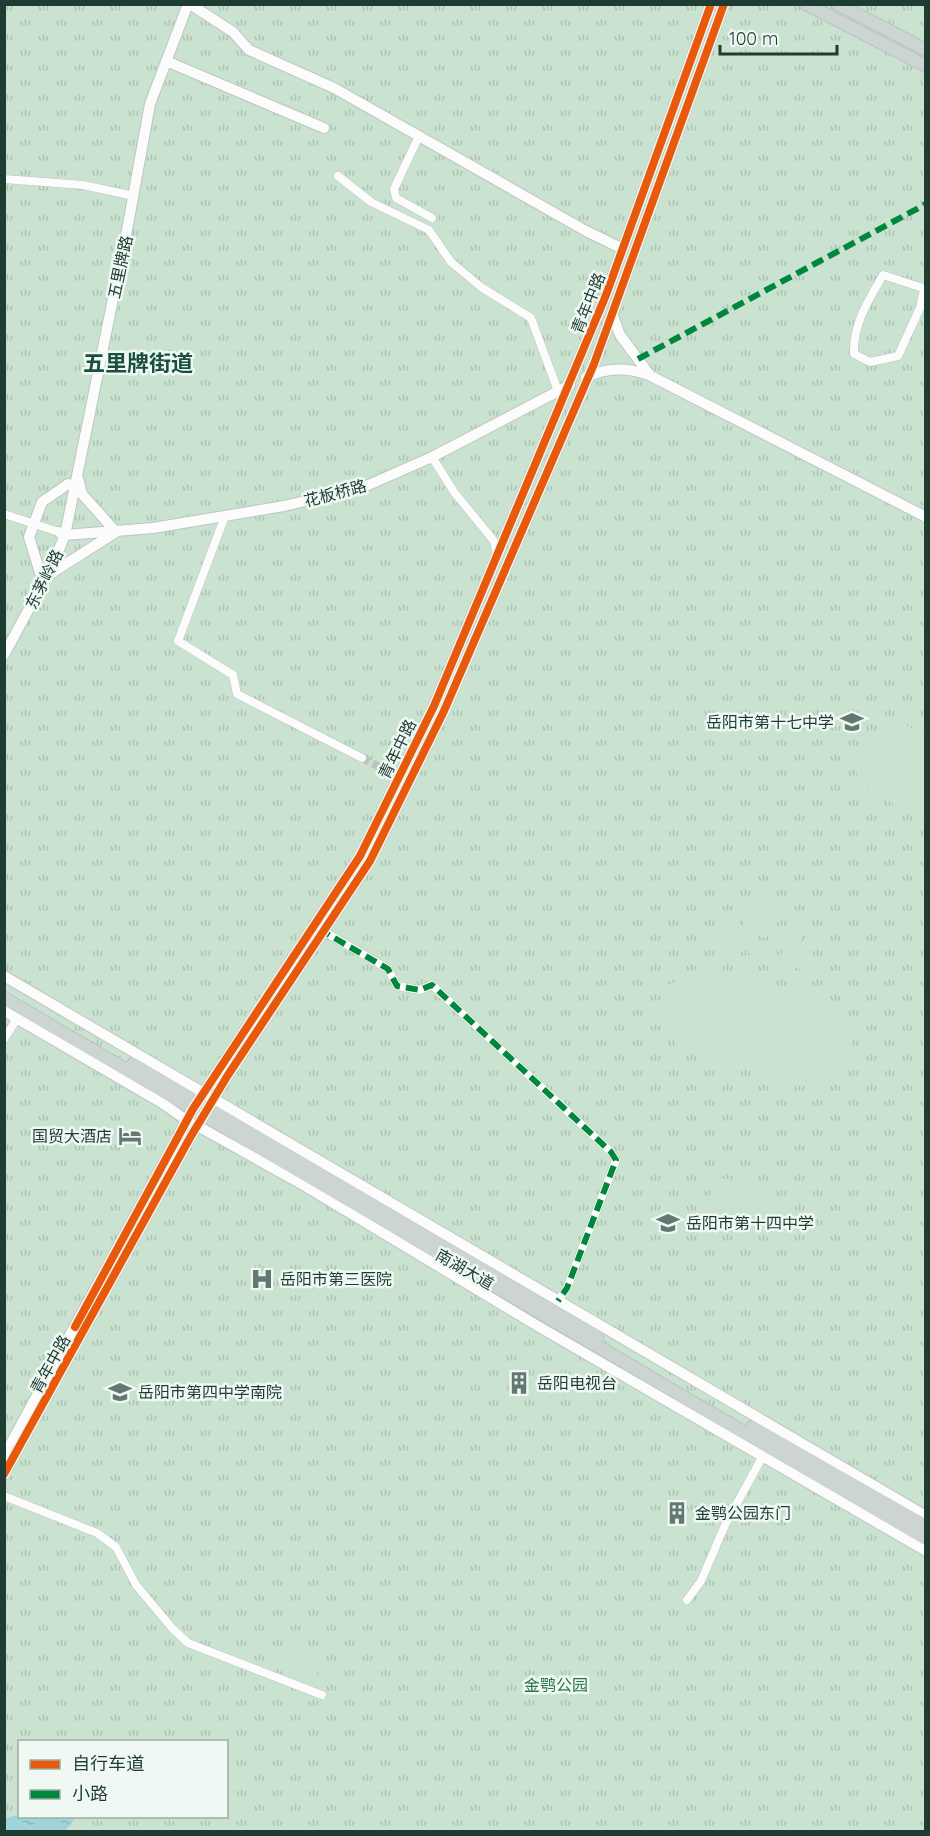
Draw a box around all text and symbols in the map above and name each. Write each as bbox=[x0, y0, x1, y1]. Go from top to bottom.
scale bar bbox=[720, 18, 837, 56]
text: 100 m bbox=[729, 27, 778, 50]
street label: 五里牌路 bbox=[104, 234, 136, 300]
street label: 青年中路 bbox=[567, 270, 609, 336]
district label: 五里牌街道 bbox=[83, 349, 193, 377]
street label: 花板桥路 bbox=[301, 475, 369, 511]
street label: 东茅岭路 bbox=[21, 546, 67, 612]
school or university icon: 岳阳市第十七中学 bbox=[839, 709, 865, 735]
place label: 岳阳市第十七中学 bbox=[706, 712, 834, 732]
street label: 青年中路 bbox=[374, 716, 420, 782]
hotel icon: 国贸大酒店 bbox=[117, 1123, 143, 1149]
place label: 国贸大酒店 bbox=[32, 1126, 112, 1146]
school or university icon: 岳阳市第十四中学 bbox=[655, 1210, 681, 1236]
place label: 岳阳市第十四中学 bbox=[686, 1213, 814, 1233]
street label: 南湖大道 bbox=[432, 1244, 498, 1294]
hospital icon: 岳阳市第三医院 bbox=[249, 1266, 275, 1292]
place label: 岳阳市第三医院 bbox=[280, 1269, 392, 1289]
street label: 青年中路 bbox=[26, 1331, 74, 1397]
building icon: 岳阳电视台 bbox=[506, 1370, 532, 1396]
place label: 岳阳电视台 bbox=[537, 1373, 617, 1393]
school or university icon: 岳阳市第四中学南院 bbox=[107, 1379, 133, 1405]
place label: 岳阳市第四中学南院 bbox=[138, 1382, 282, 1402]
building icon: 金鹗公园东门 bbox=[664, 1500, 690, 1526]
place label: 金鹗公园东门 bbox=[695, 1503, 791, 1523]
park label: 金鹗公园 bbox=[524, 1675, 588, 1695]
legend bbox=[18, 1740, 228, 1818]
text: 自行车道 bbox=[72, 1752, 144, 1775]
text: 小路 bbox=[72, 1782, 108, 1805]

